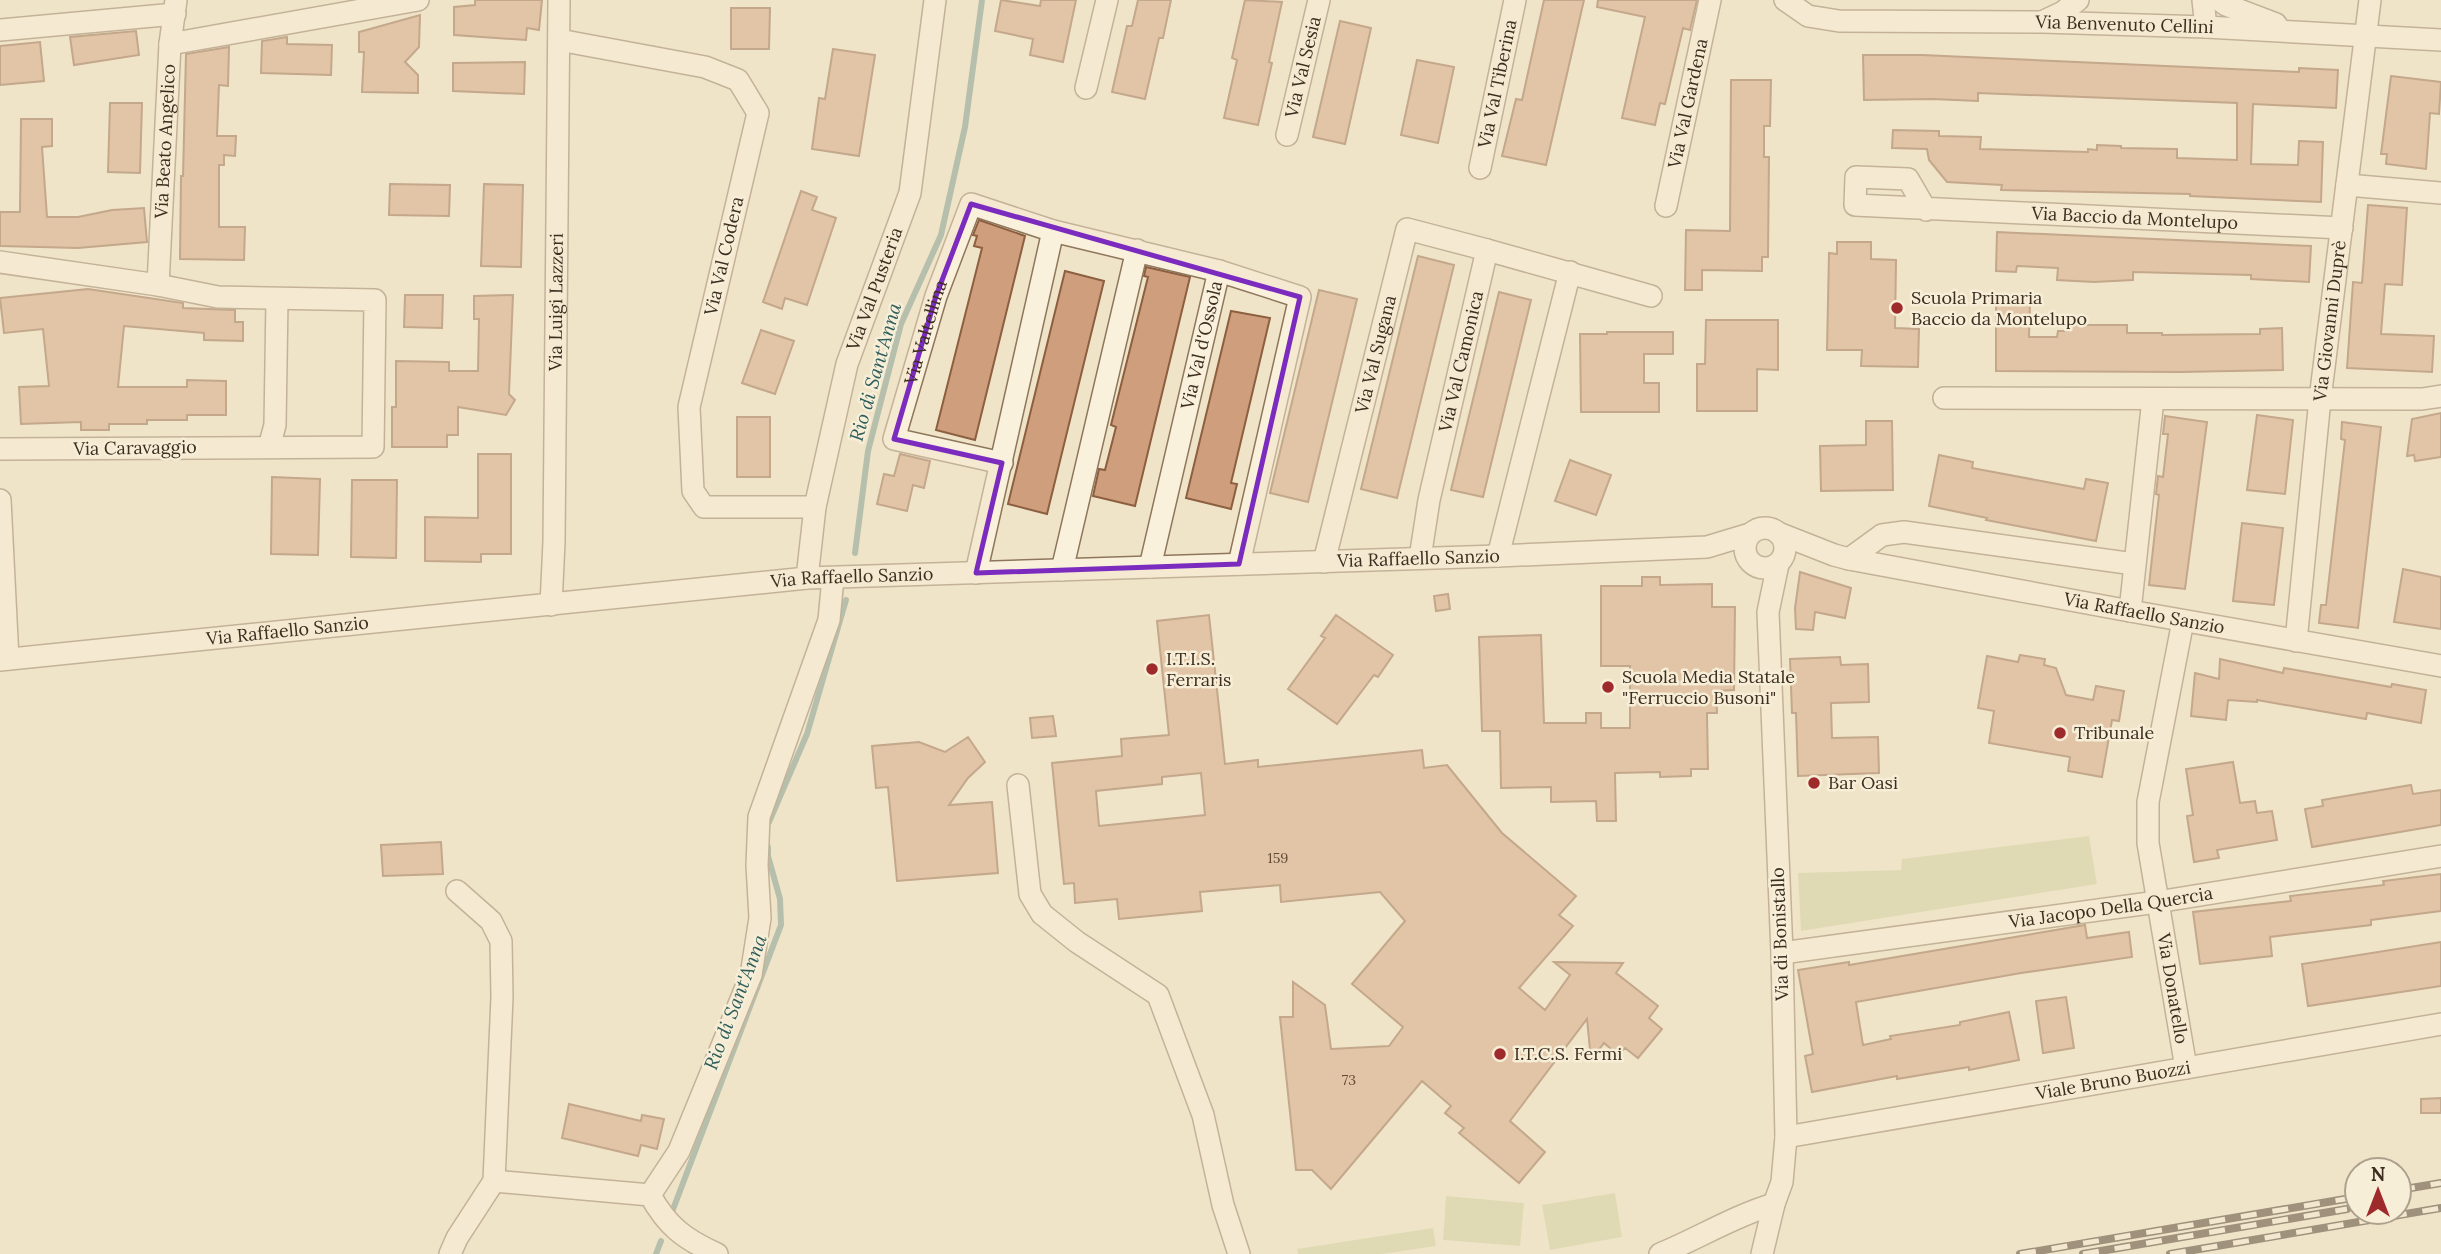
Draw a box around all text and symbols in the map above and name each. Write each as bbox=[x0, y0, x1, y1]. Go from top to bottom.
street label: Via Benvenuto Cellini bbox=[2034, 10, 2214, 38]
street label: Via Val Sesia bbox=[1279, 14, 1326, 121]
street label: Via Val Tiberina bbox=[1472, 17, 1522, 151]
street label: Via Val Gardena bbox=[1662, 36, 1713, 171]
street label: Via Beato Angelico bbox=[149, 63, 180, 220]
street label: Via Val Codera bbox=[698, 194, 748, 319]
street label: Via Baccio da Montelupo bbox=[2030, 201, 2239, 234]
street label: Via Val Pusteria bbox=[841, 224, 907, 355]
street label: Via Luigi Lazzeri bbox=[544, 233, 568, 372]
street label: Via Giovanni Duprè bbox=[2308, 239, 2351, 404]
street label: Via Valtellina bbox=[898, 276, 952, 388]
street label: Via Val d'Ossola bbox=[1175, 278, 1227, 412]
place label: Scuola Primaria Baccio da Montelupo bbox=[1911, 286, 2087, 330]
street label: Via Val Camonica bbox=[1433, 288, 1488, 435]
street label: Via Val Sugana bbox=[1349, 293, 1401, 417]
water label: Rio di Sant'Anna bbox=[844, 300, 906, 444]
marker: Scuola Primaria Baccio da Montelupo bbox=[1889, 300, 1905, 316]
street label: Via Caravaggio bbox=[72, 435, 197, 460]
street label: Via Raffaello Sanzio bbox=[1336, 544, 1500, 572]
street label: Via Raffaello Sanzio bbox=[768, 562, 934, 593]
street label: Via Raffaello Sanzio bbox=[2061, 587, 2227, 639]
street label: Via Raffaello Sanzio bbox=[204, 611, 370, 650]
place label: I.T.I.S. Ferraris bbox=[1166, 647, 1231, 691]
marker: I.T.I.S. Ferraris bbox=[1144, 661, 1160, 677]
place label: Scuola Media Statale "Ferruccio Busoni" bbox=[1622, 665, 1795, 709]
marker: Scuola Media Statale "Ferruccio Busoni" bbox=[1600, 679, 1616, 695]
place label: Tribunale bbox=[2074, 721, 2154, 744]
marker: Tribunale bbox=[2052, 725, 2068, 741]
place label: Bar Oasi bbox=[1828, 771, 1898, 794]
marker: Bar Oasi bbox=[1806, 775, 1822, 791]
house number: 159 bbox=[1268, 849, 1288, 867]
street label: Via di Bonistallo bbox=[1766, 867, 1793, 1002]
street label: Via Jacopo Della Quercia bbox=[2006, 881, 2215, 933]
water label: Rio di Sant'Anna bbox=[698, 931, 772, 1073]
street label: Via Donatello bbox=[2152, 931, 2194, 1045]
place label: I.T.C.S. Fermi bbox=[1514, 1042, 1622, 1065]
marker: I.T.C.S. Fermi bbox=[1492, 1046, 1508, 1062]
street label: Viale Bruno Buozzi bbox=[2033, 1055, 2192, 1105]
house number: 73 bbox=[1342, 1071, 1356, 1089]
north arrow bbox=[2343, 1156, 2413, 1226]
text: N bbox=[2371, 1162, 2386, 1186]

